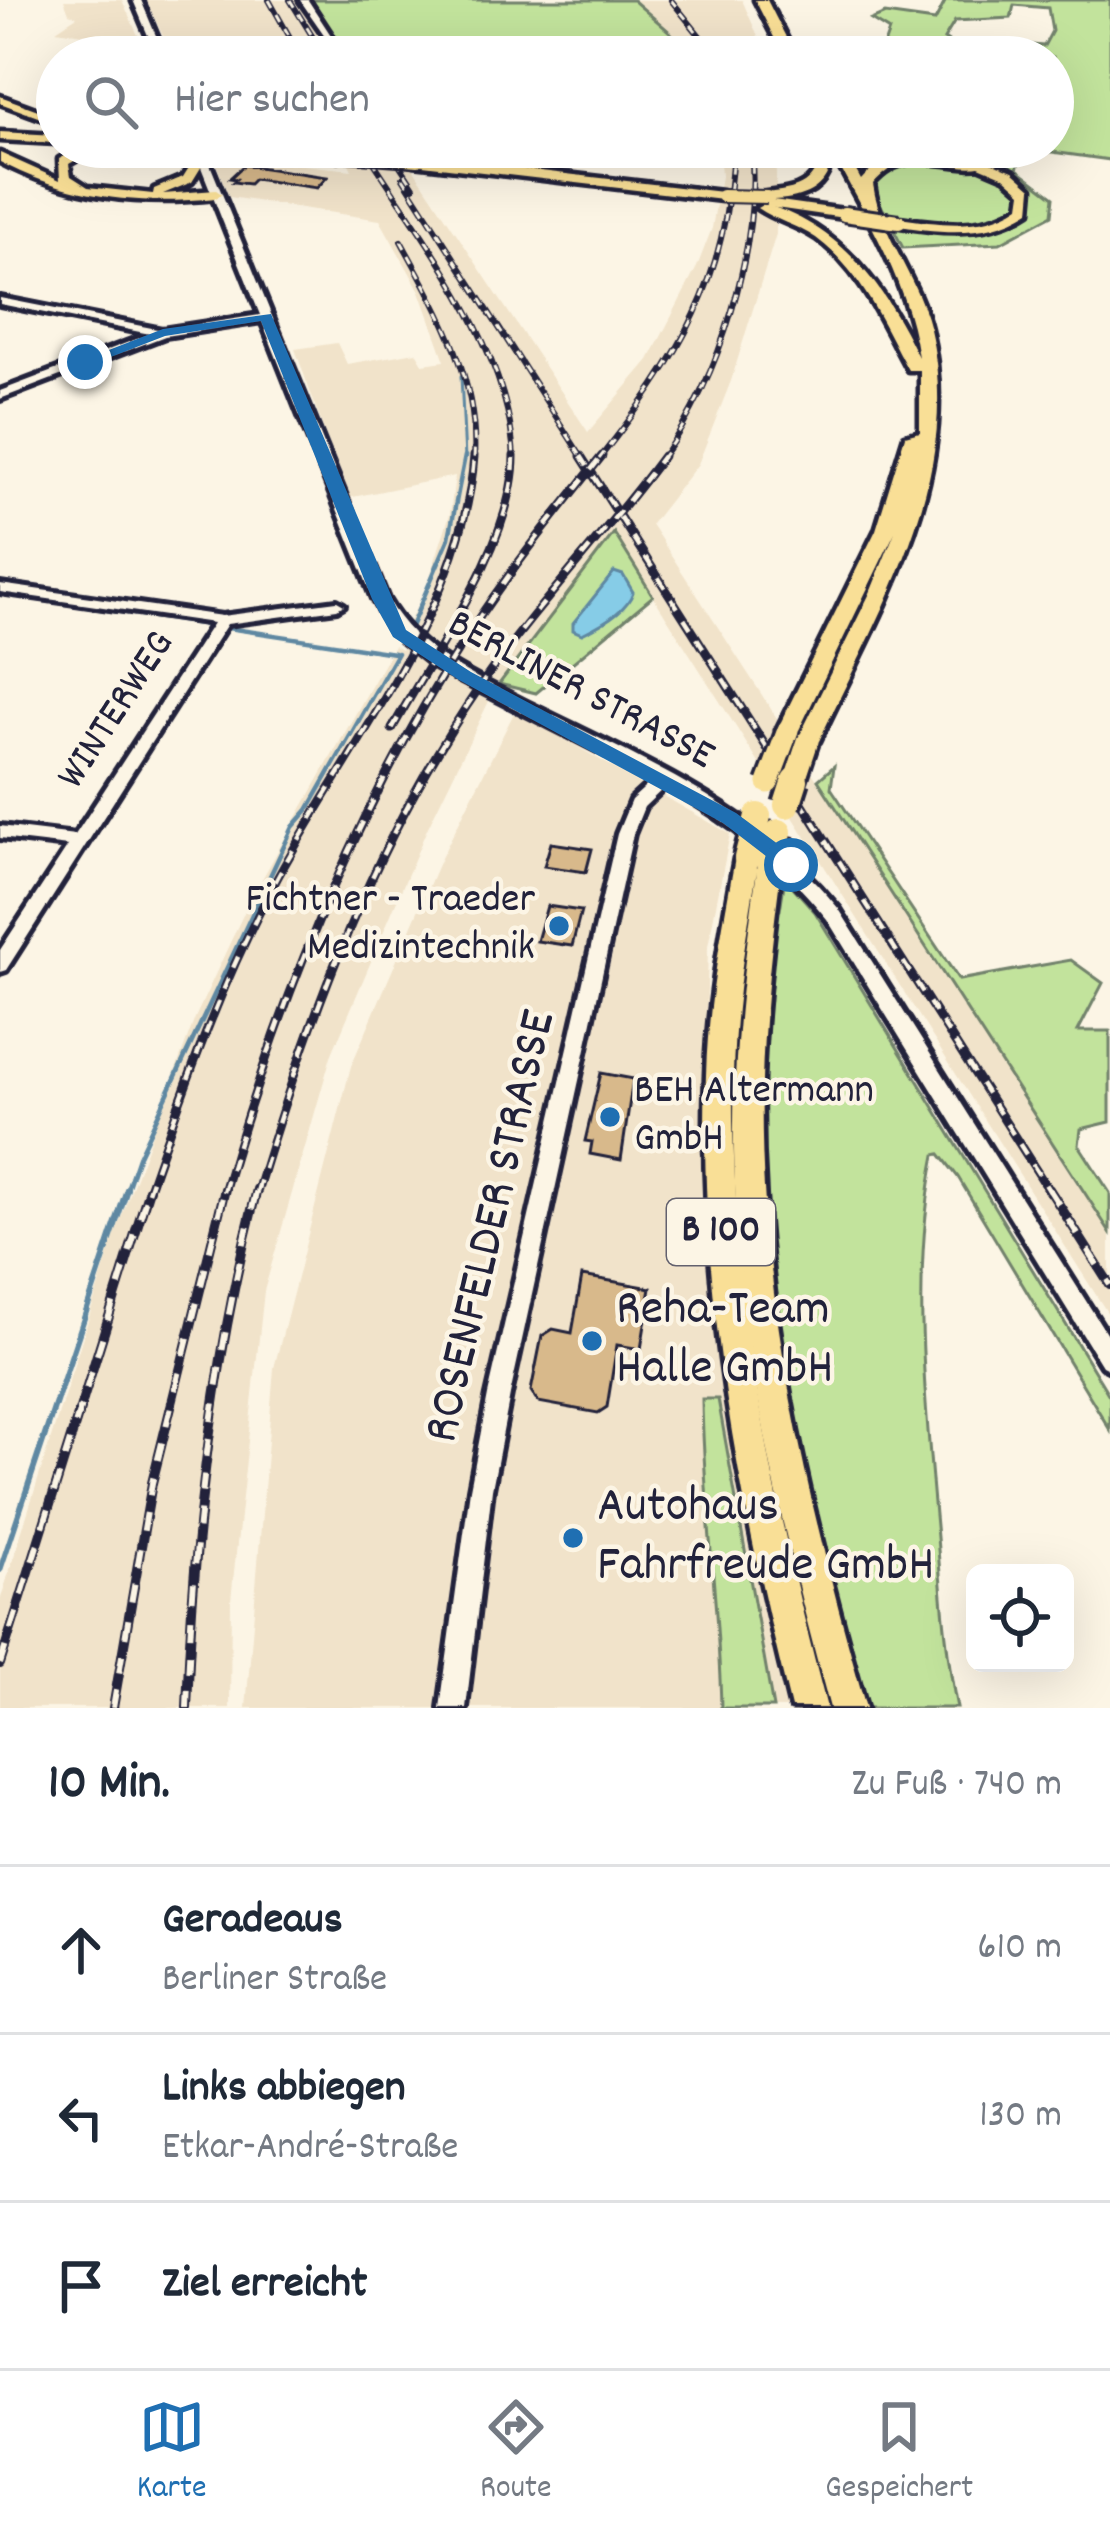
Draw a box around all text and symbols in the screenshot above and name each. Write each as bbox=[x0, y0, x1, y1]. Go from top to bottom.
search box bbox=[36, 36, 1074, 168]
icon: search bbox=[78, 69, 144, 135]
text: Hier suchen bbox=[174, 70, 370, 134]
route end bbox=[58, 335, 112, 389]
street label: BERLINER STRASSE bbox=[436, 596, 724, 788]
street label: WINTERWEG bbox=[44, 620, 192, 802]
route start bbox=[764, 838, 818, 892]
place label: Fichtner - Traeder Medizintechnik bbox=[246, 872, 535, 980]
marker: Fichtner - Traeder Medizintechnik bbox=[546, 913, 572, 939]
street label: ROSENFELDER STRASSE bbox=[408, 1004, 578, 1450]
place label: BEH Altermann GmbH bbox=[634, 1063, 874, 1171]
marker: BEH Altermann GmbH bbox=[597, 1104, 623, 1130]
road number: B 100 bbox=[667, 1199, 775, 1265]
place label: Reha-Team Halle GmbH bbox=[616, 1276, 833, 1407]
marker: Reha-Team Halle GmbH bbox=[579, 1328, 605, 1354]
place label: Autohaus Fahrfreude GmbH bbox=[597, 1473, 934, 1604]
marker: Autohaus Fahrfreude GmbH bbox=[560, 1525, 586, 1551]
map controls bbox=[966, 1564, 1074, 1672]
button: locate bbox=[966, 1564, 1074, 1672]
text: 10 Min. bbox=[48, 1750, 170, 1822]
text: Zu Fuß · 740 m bbox=[851, 1759, 1062, 1814]
text: Geradeaus bbox=[162, 1890, 343, 1954]
icon: ahead bbox=[48, 1917, 114, 1983]
text: 610 m bbox=[977, 1922, 1062, 1977]
text: Berliner Straße bbox=[162, 1954, 387, 2009]
text: Links abbiegen bbox=[162, 2058, 406, 2122]
icon: left bbox=[48, 2085, 114, 2151]
text: 130 m bbox=[979, 2090, 1062, 2145]
text: Etkar-André-Straße bbox=[162, 2122, 458, 2177]
icon: arrive bbox=[48, 2253, 114, 2319]
text: Ziel erreicht bbox=[162, 2254, 367, 2318]
tab: Karte bbox=[137, 2394, 206, 2513]
tab: Route bbox=[480, 2394, 552, 2513]
tab: Gespeichert bbox=[825, 2394, 973, 2513]

